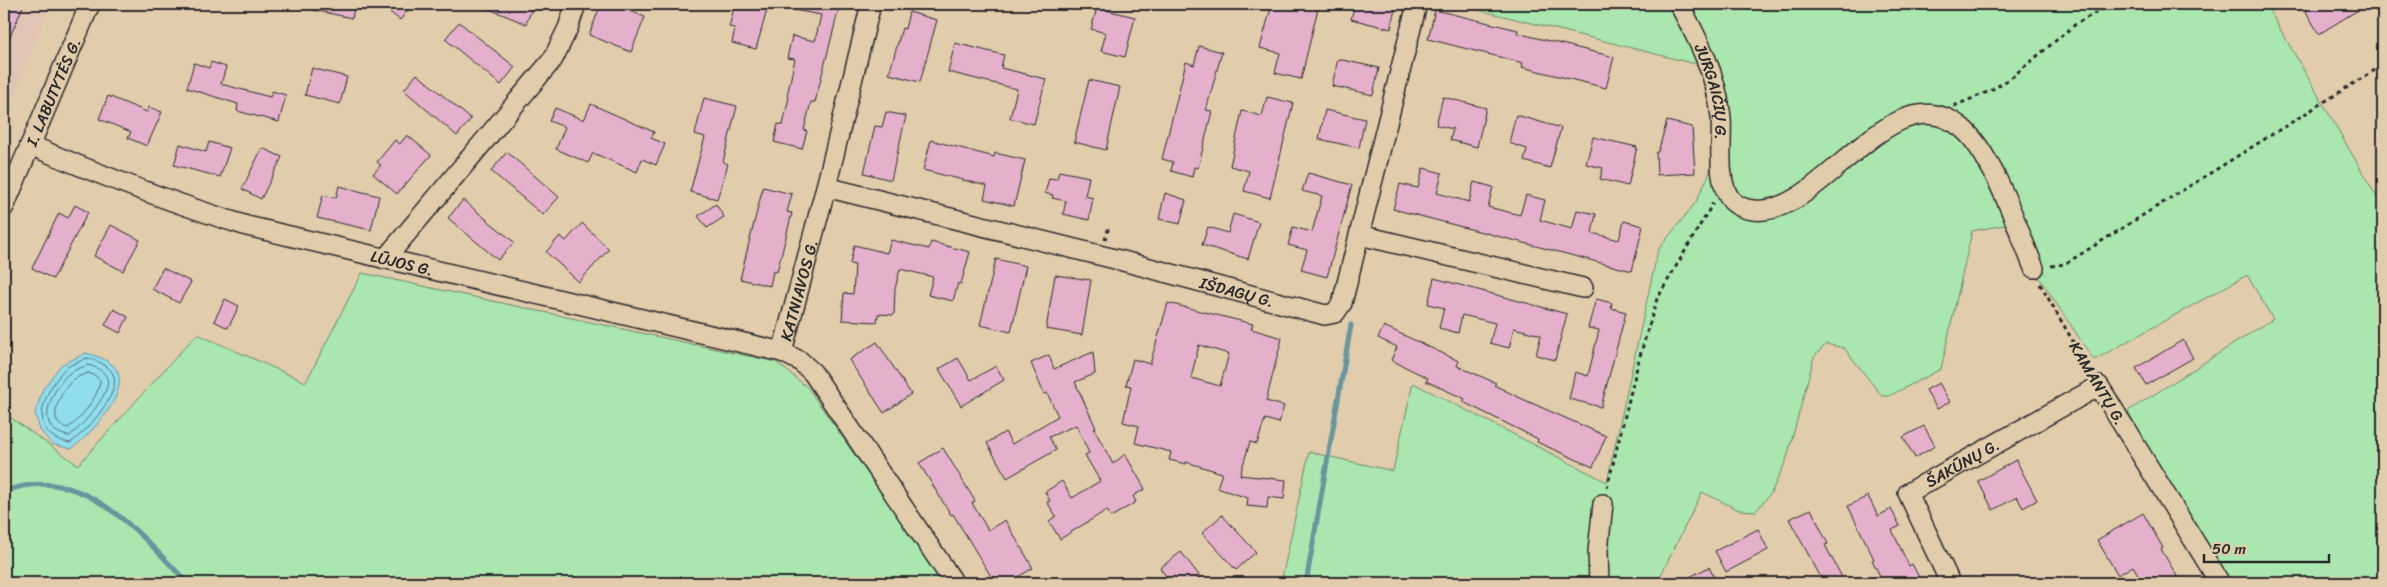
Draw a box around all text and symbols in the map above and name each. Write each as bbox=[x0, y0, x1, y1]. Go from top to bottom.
street label: I. LABUTYTĖS G. bbox=[17, 33, 89, 152]
street label: JURGAIČIŲ G. bbox=[1686, 38, 1735, 141]
street label: KATNIAVOS G. bbox=[772, 236, 826, 344]
street label: LŪJOS G. bbox=[368, 242, 436, 284]
street label: IŠDAGŲ G. bbox=[1195, 268, 1277, 316]
street label: KAMANTŲ G. bbox=[2061, 335, 2134, 431]
street label: ŠAKŪNŲ G. bbox=[1920, 430, 2005, 496]
scale bar bbox=[2204, 532, 2330, 564]
text: 50 m bbox=[2212, 536, 2247, 562]

